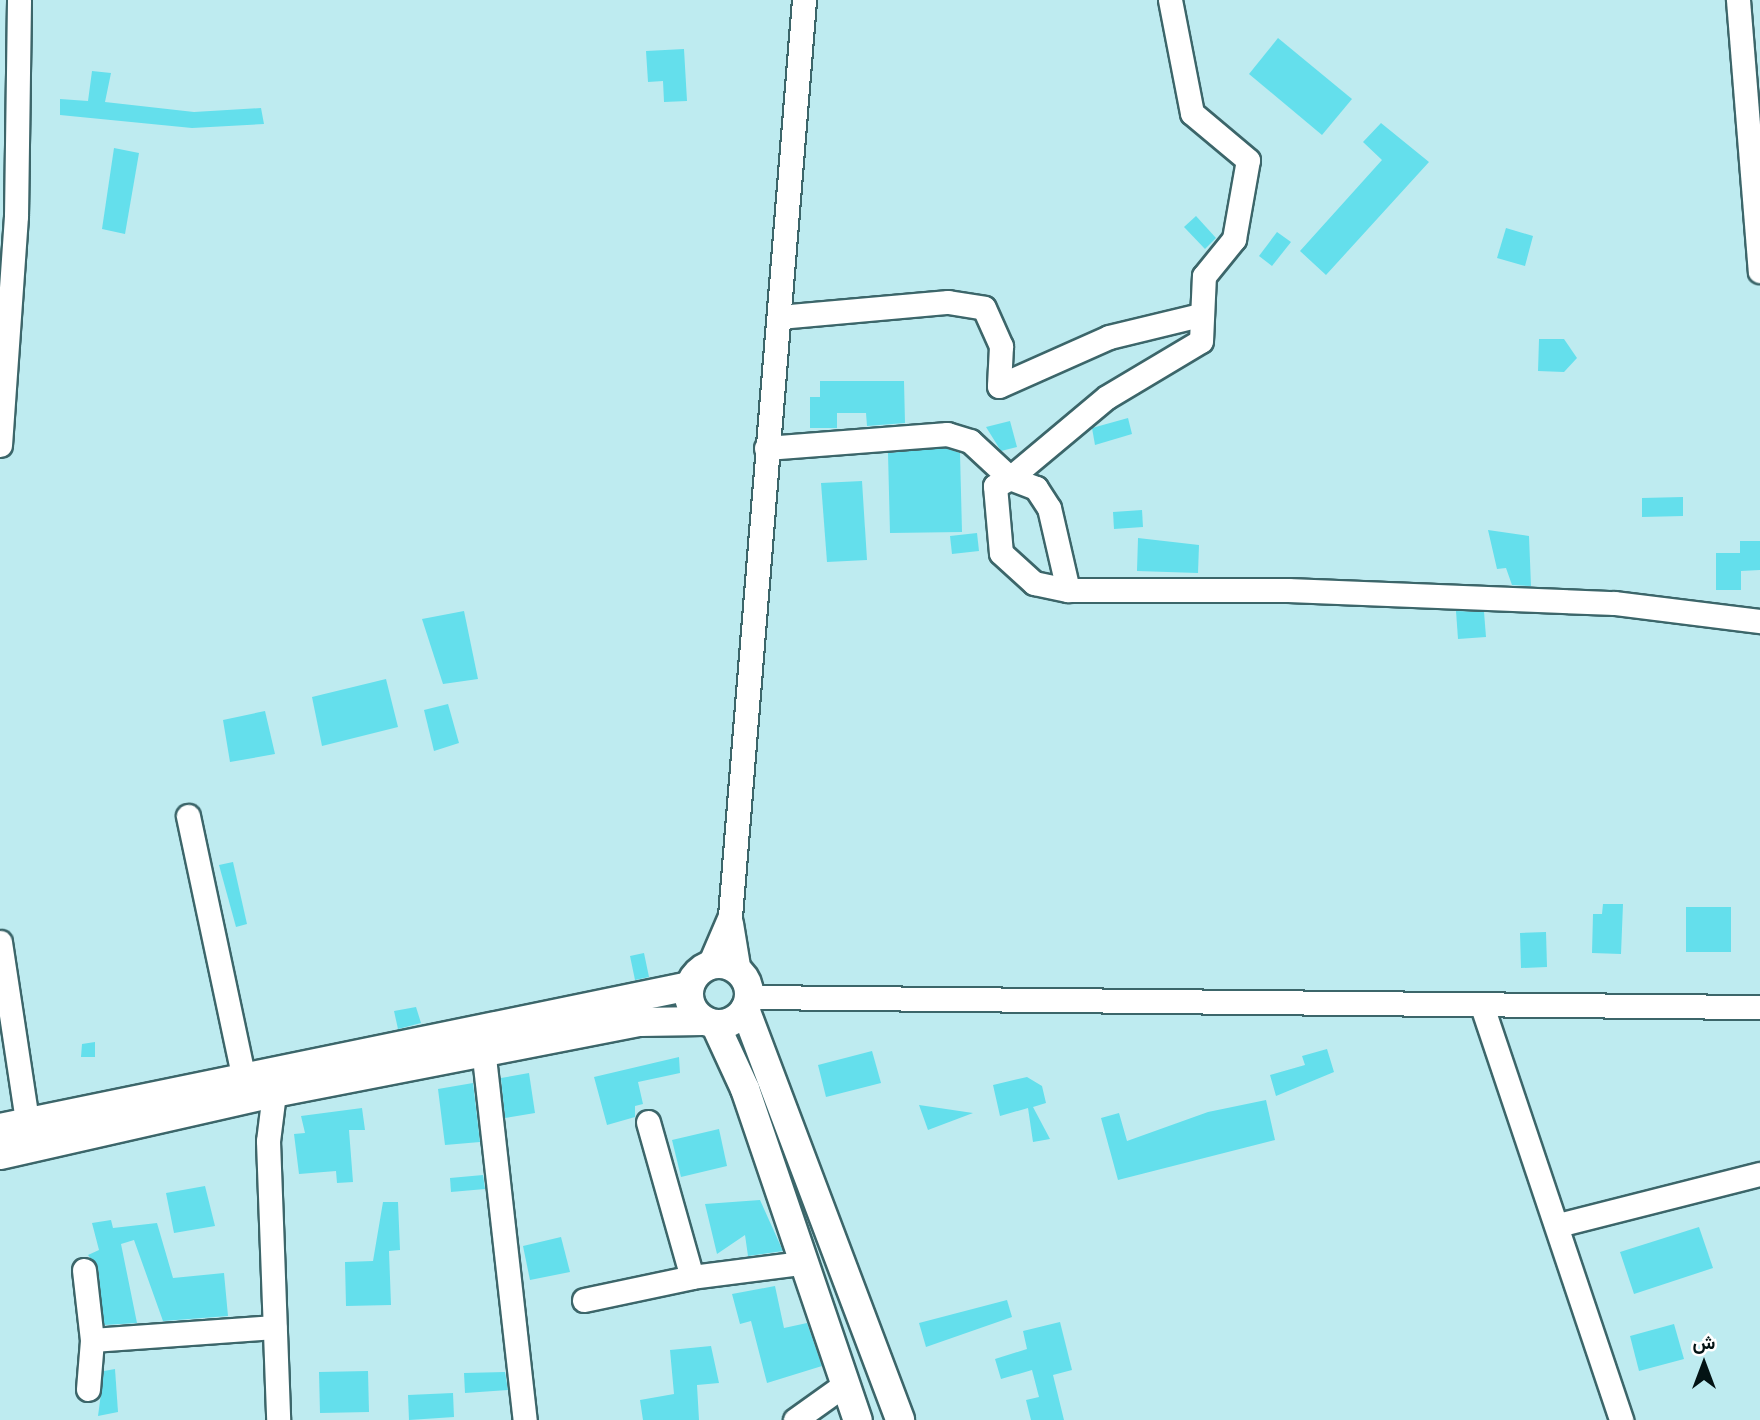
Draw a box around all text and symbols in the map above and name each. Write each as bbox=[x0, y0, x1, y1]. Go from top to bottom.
north arrow bbox=[1669, 1329, 1739, 1399]
text: ش bbox=[1693, 1331, 1715, 1354]

